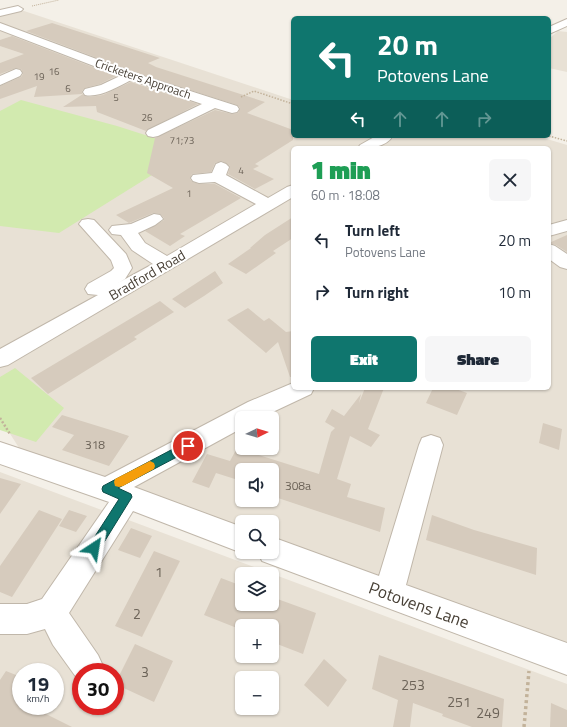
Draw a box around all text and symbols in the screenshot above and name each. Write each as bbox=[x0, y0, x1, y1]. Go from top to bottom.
text: 20 m bbox=[377, 23, 438, 66]
icon: left bbox=[311, 32, 363, 84]
street label: Cricketers Approach bbox=[93, 53, 194, 104]
text: Potovens Lane bbox=[377, 62, 489, 89]
house number: 16 bbox=[48, 64, 60, 79]
house number: 19 bbox=[33, 69, 45, 84]
house number: 6 bbox=[65, 81, 71, 96]
house number: 5 bbox=[113, 90, 119, 105]
icon: left bbox=[347, 108, 369, 130]
icon: ahead bbox=[389, 108, 411, 130]
icon: ahead bbox=[431, 108, 453, 130]
icon: right bbox=[473, 108, 495, 130]
house number: 26 bbox=[141, 110, 153, 125]
house number: 71;73 bbox=[170, 133, 194, 148]
text: 1 min bbox=[311, 152, 371, 188]
button: close bbox=[489, 159, 531, 201]
house number: 4 bbox=[238, 163, 244, 178]
text: 60 m · 18:08 bbox=[311, 185, 380, 205]
house number: 1 bbox=[186, 186, 192, 201]
text: Turn left bbox=[345, 219, 400, 242]
icon: left bbox=[311, 229, 333, 251]
text: 20 m bbox=[498, 229, 531, 252]
text: Potovens Lane bbox=[345, 242, 426, 262]
street label: Bradford Road bbox=[105, 244, 189, 305]
icon: right bbox=[311, 281, 333, 303]
text: Turn right bbox=[345, 281, 409, 304]
text: 10 m bbox=[498, 281, 531, 304]
button: Exit bbox=[311, 336, 417, 382]
button: Share bbox=[425, 336, 531, 382]
north arrow bbox=[235, 411, 279, 455]
map controls bbox=[235, 411, 279, 715]
pin bbox=[171, 429, 205, 463]
house number: 318 bbox=[85, 435, 105, 454]
icon: arrive bbox=[177, 435, 199, 457]
button: sound bbox=[235, 463, 279, 507]
house number: 308a bbox=[285, 476, 311, 495]
button: search bbox=[235, 515, 279, 559]
position arrow bbox=[73, 527, 115, 569]
house number: 1 bbox=[155, 561, 163, 582]
button: layers bbox=[235, 567, 279, 611]
street label: Potovens Lane bbox=[365, 575, 473, 635]
house number: 2 bbox=[133, 603, 141, 624]
button: + bbox=[235, 619, 279, 663]
house number: 3 bbox=[141, 661, 149, 682]
speed limit sign: 30 bbox=[72, 663, 124, 715]
text: 19 bbox=[27, 668, 49, 699]
button: − bbox=[235, 671, 279, 715]
house number: 253 bbox=[401, 674, 425, 695]
text: km/h bbox=[27, 691, 49, 706]
house number: 251 bbox=[447, 691, 471, 712]
house number: 249 bbox=[476, 702, 500, 723]

